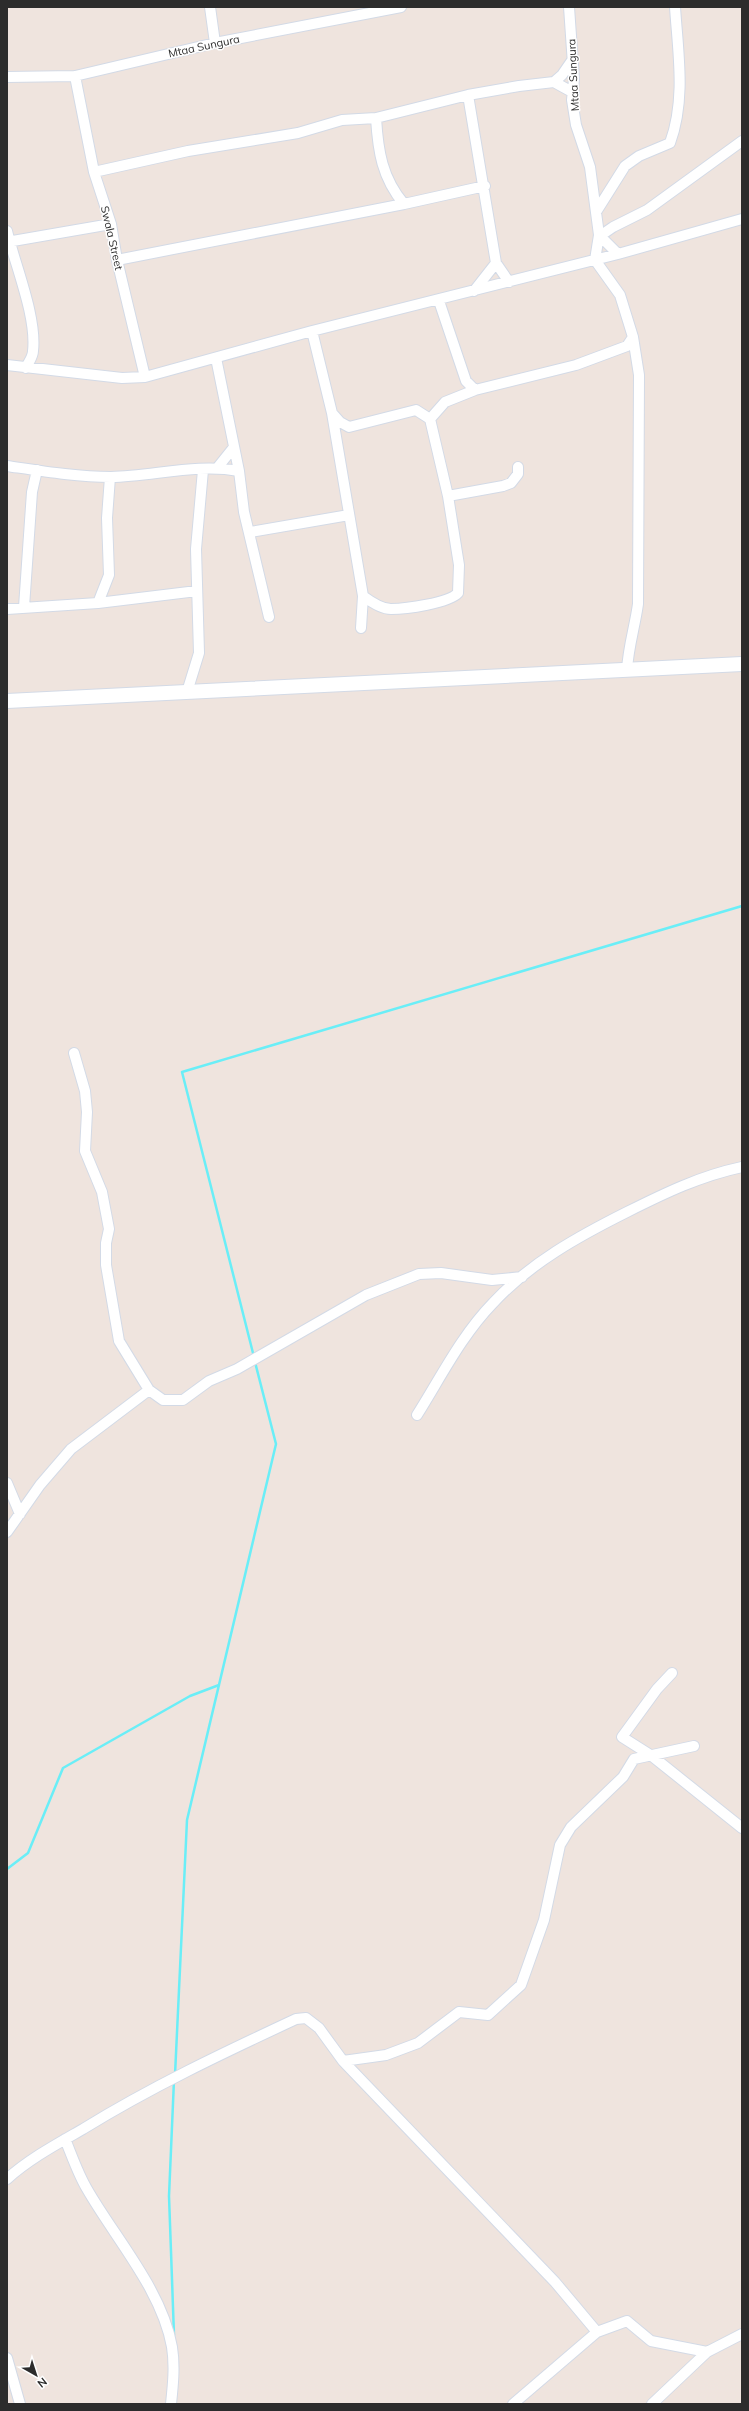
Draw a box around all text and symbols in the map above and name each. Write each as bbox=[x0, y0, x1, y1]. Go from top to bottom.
street label: Mtaa Sungura bbox=[167, 32, 241, 60]
street label: Mtaa Sungura bbox=[564, 38, 582, 112]
street label: Swala Street bbox=[98, 205, 126, 272]
north arrow bbox=[16, 2355, 56, 2395]
text: N bbox=[35, 2375, 50, 2391]

